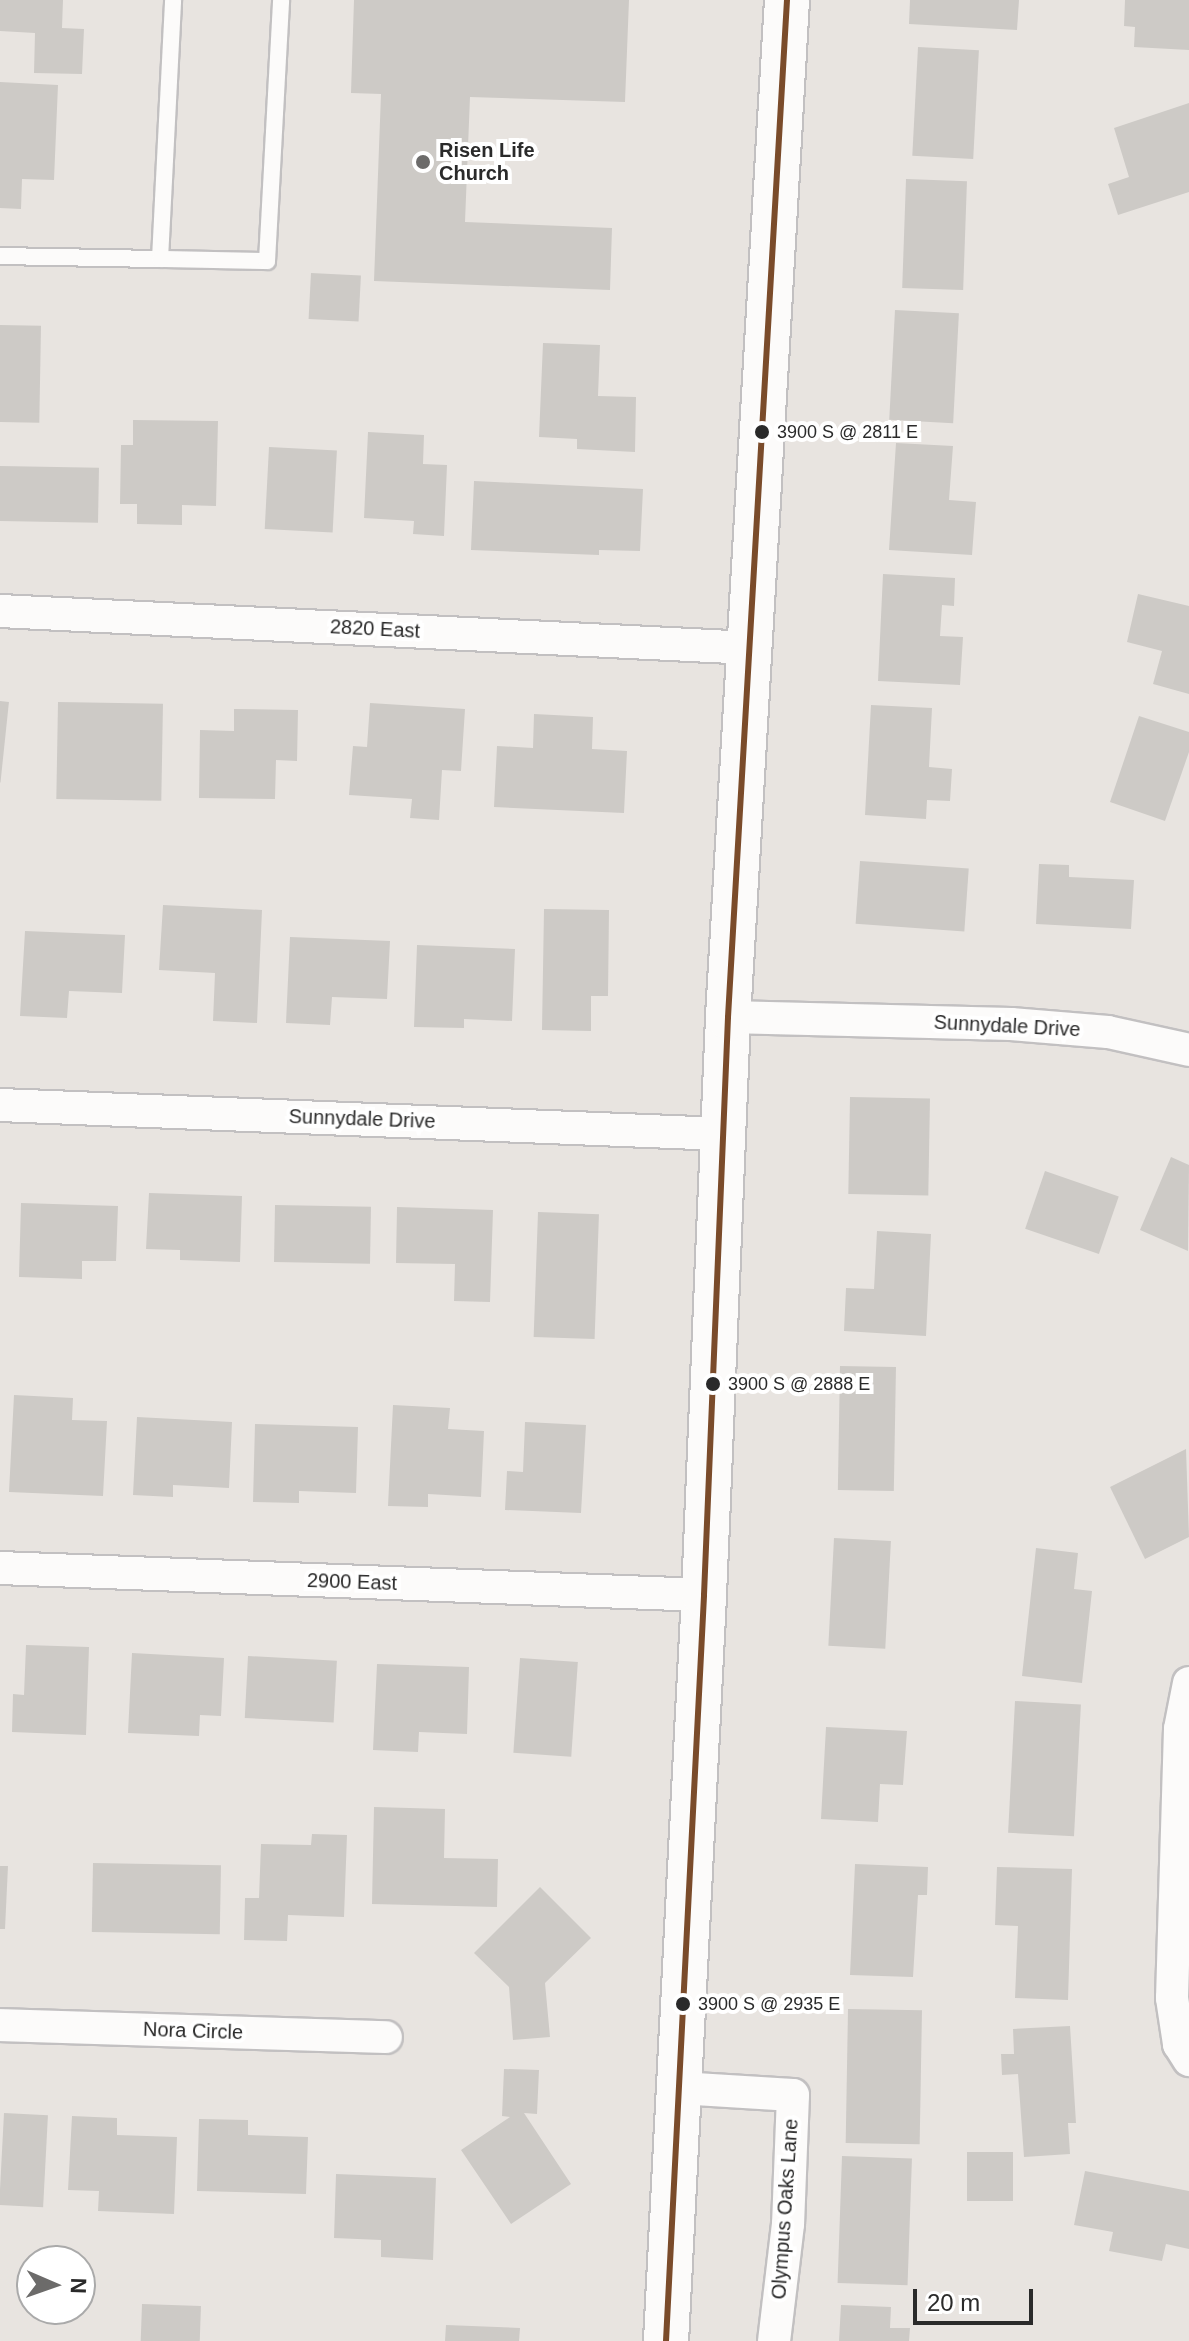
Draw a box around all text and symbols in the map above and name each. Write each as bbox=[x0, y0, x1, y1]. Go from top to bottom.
place label: Risen Life Church bbox=[439, 138, 535, 185]
marker: Risen Life Church bbox=[414, 153, 432, 171]
place label: 3900 S @ 2811 E bbox=[777, 421, 918, 443]
marker: 3900 S @ 2811 E bbox=[754, 424, 770, 440]
street label: 2820 East bbox=[329, 615, 421, 643]
street label: Sunnydale Drive bbox=[933, 1010, 1081, 1042]
street label: Sunnydale Drive bbox=[288, 1104, 436, 1134]
place label: 3900 S @ 2888 E bbox=[728, 1373, 870, 1395]
marker: 3900 S @ 2888 E bbox=[705, 1376, 721, 1392]
street label: 2900 East bbox=[307, 1568, 397, 1596]
place label: 3900 S @ 2935 E bbox=[698, 1993, 840, 2015]
marker: 3900 S @ 2935 E bbox=[675, 1996, 691, 2012]
street label: Nora Circle bbox=[143, 2017, 243, 2045]
street label: Olympus Oaks Lane bbox=[767, 2118, 803, 2300]
north arrow bbox=[16, 2245, 96, 2325]
scale bar bbox=[917, 2273, 1037, 2323]
text: N bbox=[66, 2277, 91, 2294]
text: 20 m bbox=[927, 2289, 980, 2316]

